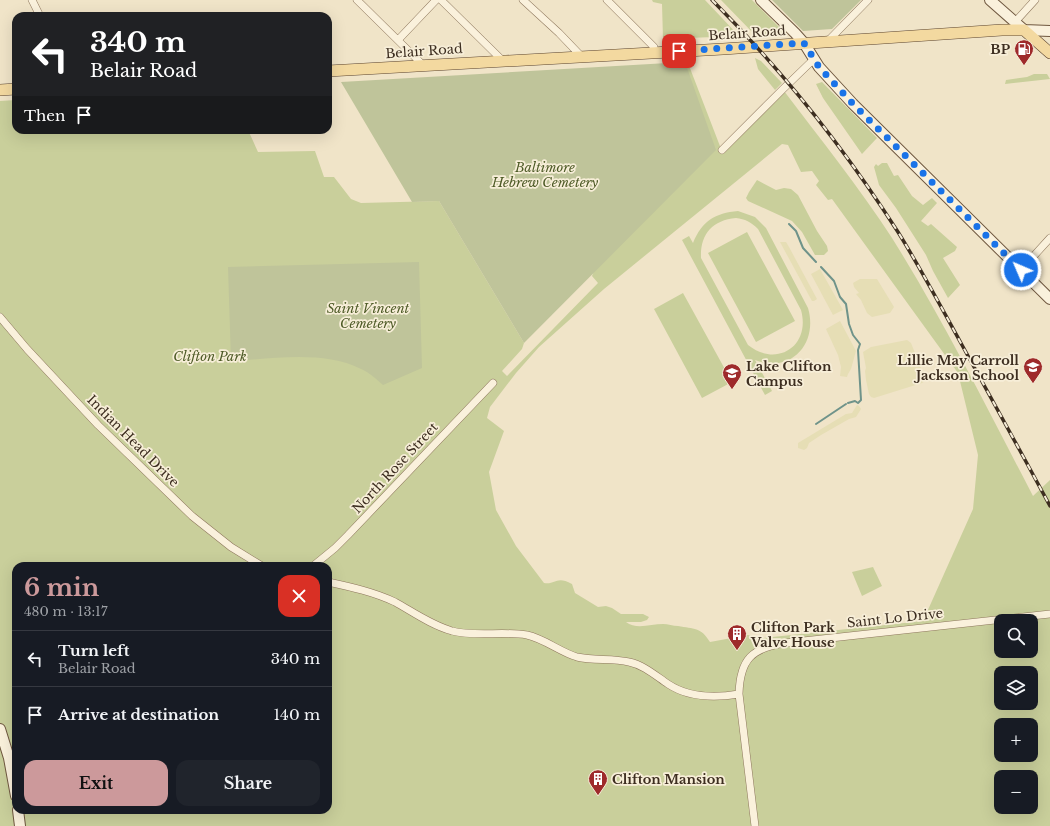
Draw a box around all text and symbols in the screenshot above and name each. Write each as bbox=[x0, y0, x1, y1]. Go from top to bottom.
street label: Belair Road bbox=[708, 22, 786, 44]
text: 340 m bbox=[90, 25, 186, 60]
icon: left bbox=[24, 28, 76, 80]
pin bbox=[662, 34, 696, 68]
fuel station icon: BP bbox=[1013, 38, 1035, 66]
street label: Belair Road bbox=[385, 40, 463, 62]
icon: arrive bbox=[668, 40, 690, 62]
place label: BP bbox=[990, 41, 1011, 58]
text: Belair Road bbox=[90, 60, 197, 82]
icon: arrive bbox=[73, 104, 95, 126]
text: Then bbox=[24, 106, 65, 125]
park label: Baltimore Hebrew Cemetery bbox=[491, 159, 599, 191]
position arrow bbox=[1000, 249, 1042, 291]
park label: Saint Vincent Cemetery bbox=[327, 300, 410, 332]
park label: Clifton Park bbox=[173, 348, 247, 365]
place label: Lillie May Carroll Jackson School bbox=[897, 352, 1019, 384]
school or university icon: Lillie May Carroll Jackson School bbox=[1022, 356, 1044, 384]
place label: Lake Clifton Campus bbox=[746, 358, 832, 390]
school or university icon: Lake Clifton Campus bbox=[721, 362, 743, 390]
street label: Indian Head Drive bbox=[83, 391, 183, 491]
street label: North Rose Street bbox=[348, 419, 442, 517]
text: 6 min bbox=[24, 573, 99, 602]
button: close bbox=[278, 575, 320, 617]
text: 480 m · 13:17 bbox=[24, 603, 107, 620]
street label: Saint Lo Drive bbox=[846, 605, 944, 631]
map controls bbox=[994, 614, 1038, 814]
button: search bbox=[994, 614, 1038, 658]
place label: Clifton Park Valve House bbox=[750, 619, 835, 651]
building icon: Clifton Park Valve House bbox=[726, 623, 748, 651]
text: Turn left bbox=[58, 641, 129, 660]
icon: left bbox=[24, 648, 46, 670]
text: 340 m bbox=[271, 649, 320, 668]
text: Belair Road bbox=[58, 660, 135, 677]
button: layers bbox=[994, 666, 1038, 710]
icon: arrive bbox=[24, 704, 46, 726]
text: Arrive at destination bbox=[58, 705, 219, 724]
text: 140 m bbox=[273, 705, 320, 724]
button: + bbox=[994, 718, 1038, 762]
button: Exit bbox=[24, 760, 168, 806]
button: Share bbox=[176, 760, 320, 806]
building icon: Clifton Mansion bbox=[587, 768, 609, 796]
button: − bbox=[994, 770, 1038, 814]
place label: Clifton Mansion bbox=[612, 771, 725, 788]

